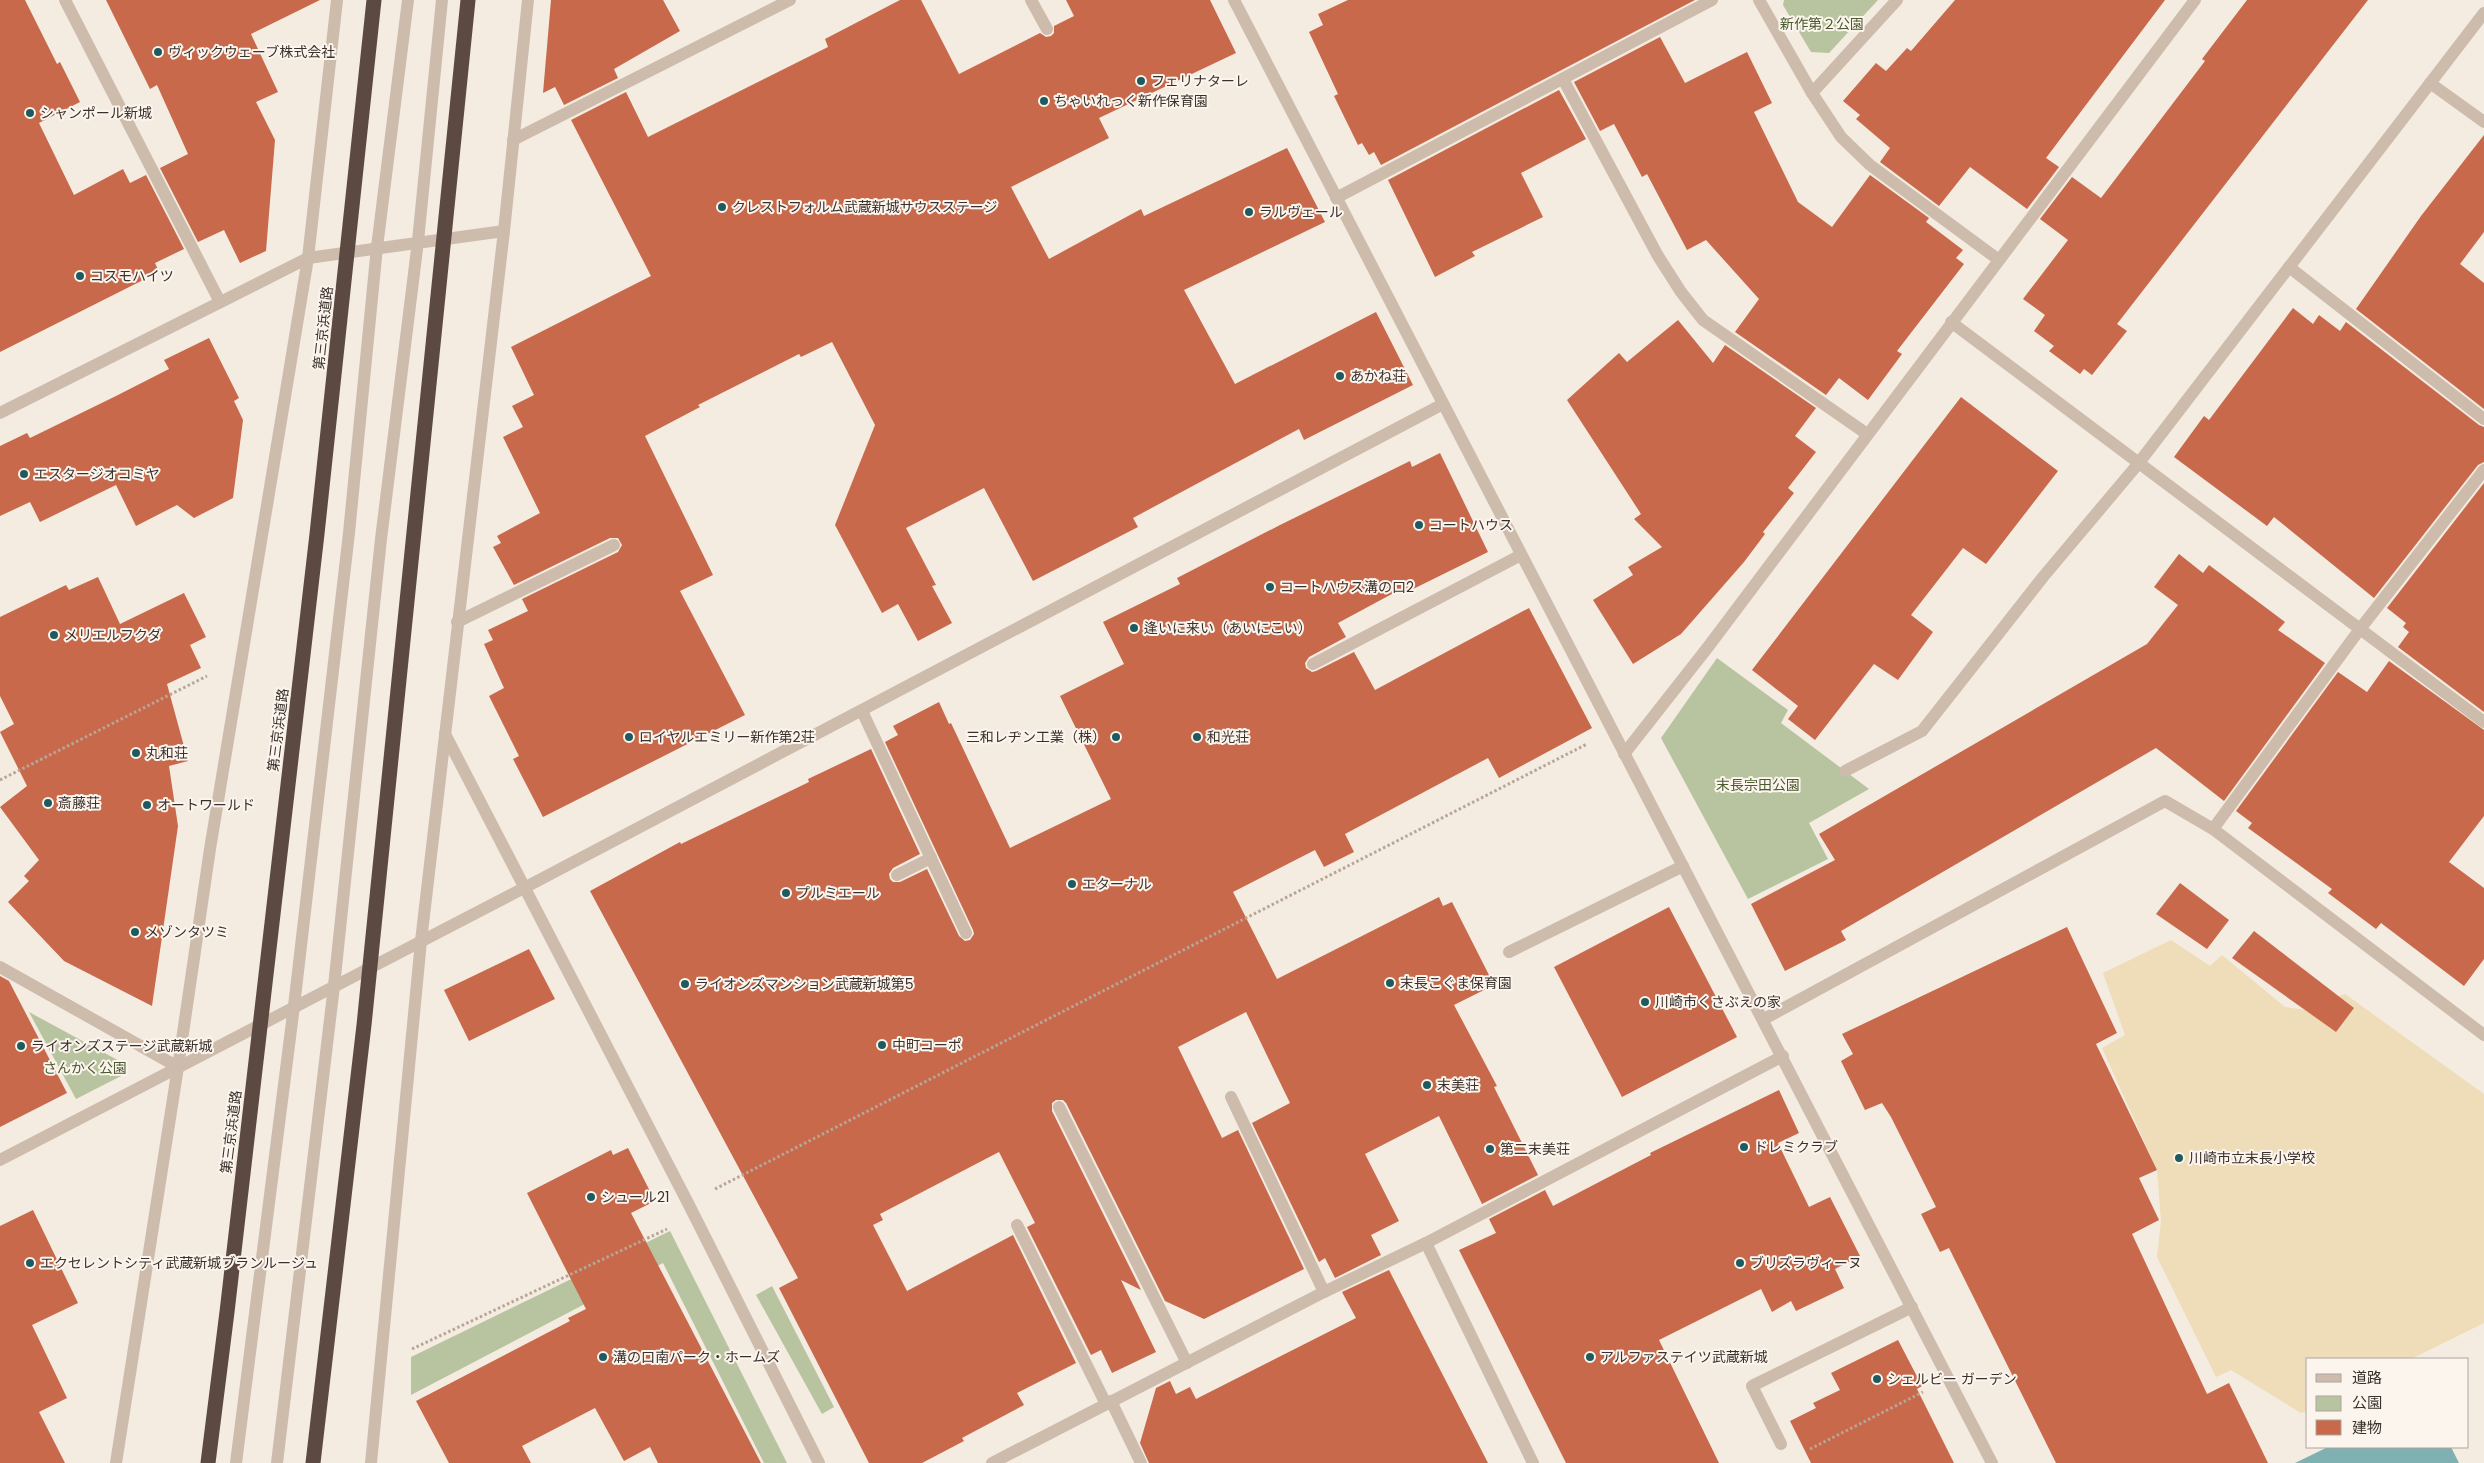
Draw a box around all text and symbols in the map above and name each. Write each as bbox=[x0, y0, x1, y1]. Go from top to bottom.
park label: 新作第２公園 bbox=[1780, 14, 1864, 34]
place label: ヴィックウェーブ株式会社 bbox=[168, 42, 335, 62]
marker: ヴィックウェーブ株式会社 bbox=[152, 46, 164, 58]
place label: フェリナターレ bbox=[1151, 71, 1249, 91]
marker: フェリナターレ bbox=[1135, 75, 1147, 87]
place label: ちゃいれっく新作保育園 bbox=[1054, 91, 1208, 111]
marker: ちゃいれっく新作保育園 bbox=[1038, 95, 1050, 107]
place label: シャンポール新城 bbox=[40, 103, 152, 123]
marker: シャンポール新城 bbox=[24, 107, 36, 119]
place label: クレストフォルム武蔵新城サウスステージ bbox=[732, 197, 997, 217]
marker: クレストフォルム武蔵新城サウスステージ bbox=[716, 201, 728, 213]
place label: ラルヴェール bbox=[1259, 202, 1343, 222]
marker: ラルヴェール bbox=[1243, 206, 1255, 218]
place label: コスモハイツ bbox=[90, 266, 174, 286]
marker: コスモハイツ bbox=[74, 270, 86, 282]
street label: 第三京浜道路 bbox=[309, 285, 337, 371]
place label: あかね荘 bbox=[1350, 366, 1406, 386]
marker: あかね荘 bbox=[1334, 370, 1346, 382]
place label: エスタージオコミヤ bbox=[34, 464, 160, 484]
marker: エスタージオコミヤ bbox=[18, 468, 30, 480]
place label: コートハウス bbox=[1429, 515, 1513, 535]
marker: コートハウス bbox=[1413, 519, 1425, 531]
place label: コートハウス溝の口2 bbox=[1280, 577, 1414, 597]
marker: コートハウス溝の口2 bbox=[1264, 581, 1276, 593]
place label: 逢いに来い（あいにこい） bbox=[1144, 618, 1312, 638]
marker: 逢いに来い（あいにこい） bbox=[1128, 622, 1140, 634]
place label: メリエルフクダ bbox=[64, 625, 161, 645]
marker: メリエルフクダ bbox=[48, 629, 60, 641]
street label: 第三京浜道路 bbox=[263, 687, 293, 773]
place label: ロイヤルエミリー新作第2荘 bbox=[639, 727, 815, 747]
place label: 三和レヂン工業（株） bbox=[966, 727, 1106, 747]
place label: 和光荘 bbox=[1207, 727, 1249, 747]
marker: ロイヤルエミリー新作第2荘 bbox=[623, 731, 635, 743]
marker: 三和レヂン工業（株） bbox=[1110, 731, 1122, 743]
marker: 和光荘 bbox=[1191, 731, 1203, 743]
place label: 丸和荘 bbox=[146, 743, 188, 763]
marker: 丸和荘 bbox=[130, 747, 142, 759]
park label: 末長宗田公園 bbox=[1716, 775, 1800, 795]
place label: 斎藤荘 bbox=[58, 793, 100, 813]
place label: オートワールド bbox=[157, 795, 255, 815]
marker: 斎藤荘 bbox=[42, 797, 54, 809]
marker: オートワールド bbox=[141, 799, 153, 811]
place label: エターナル bbox=[1082, 874, 1152, 894]
marker: エターナル bbox=[1066, 878, 1078, 890]
place label: プルミエール bbox=[796, 883, 880, 903]
marker: プルミエール bbox=[780, 887, 792, 899]
place label: メゾンタツミ bbox=[145, 922, 229, 942]
marker: メゾンタツミ bbox=[129, 926, 141, 938]
place label: 末長こぐま保育園 bbox=[1400, 973, 1512, 993]
place label: ライオンズマンション武蔵新城第5 bbox=[695, 974, 914, 994]
marker: 末長こぐま保育園 bbox=[1384, 977, 1396, 989]
marker: ライオンズマンション武蔵新城第5 bbox=[679, 978, 691, 990]
place label: 川崎市くさぶえの家 bbox=[1655, 992, 1781, 1012]
marker: 川崎市くさぶえの家 bbox=[1639, 996, 1651, 1008]
place label: 中町コーポ bbox=[892, 1035, 962, 1055]
place label: ライオンズステージ武蔵新城 bbox=[31, 1036, 212, 1056]
marker: 中町コーポ bbox=[876, 1039, 888, 1051]
marker: ライオンズステージ武蔵新城 bbox=[15, 1040, 27, 1052]
park label: さんかく公園 bbox=[43, 1058, 127, 1078]
place label: 末美荘 bbox=[1437, 1075, 1479, 1095]
marker: 末美荘 bbox=[1421, 1079, 1433, 1091]
street label: 第三京浜道路 bbox=[216, 1089, 246, 1175]
place label: ドレミクラブ bbox=[1754, 1137, 1838, 1157]
place label: 第二末美荘 bbox=[1500, 1139, 1570, 1159]
marker: ドレミクラブ bbox=[1738, 1141, 1750, 1153]
marker: 第二末美荘 bbox=[1484, 1143, 1496, 1155]
place label: 川崎市立末長小学校 bbox=[2189, 1148, 2315, 1168]
marker: 川崎市立末長小学校 bbox=[2173, 1152, 2185, 1164]
place label: シュール21 bbox=[601, 1187, 670, 1207]
marker: シュール21 bbox=[585, 1191, 597, 1203]
place label: エクセレントシティ武蔵新城ブランルージュ bbox=[40, 1253, 318, 1273]
place label: ブリズラヴィーヌ bbox=[1750, 1253, 1862, 1273]
marker: エクセレントシティ武蔵新城ブランルージュ bbox=[24, 1257, 36, 1269]
marker: ブリズラヴィーヌ bbox=[1734, 1257, 1746, 1269]
place label: 溝の口南パーク・ホームズ bbox=[613, 1347, 780, 1367]
place label: アルファステイツ武蔵新城 bbox=[1600, 1347, 1768, 1367]
marker: 溝の口南パーク・ホームズ bbox=[597, 1351, 609, 1363]
marker: アルファステイツ武蔵新城 bbox=[1584, 1351, 1596, 1363]
legend bbox=[2306, 1358, 2469, 1448]
text: 道路 bbox=[2352, 1367, 2382, 1388]
place label: シェルビー ガーデン bbox=[1887, 1369, 2017, 1389]
marker: シェルビー ガーデン bbox=[1871, 1373, 1883, 1385]
text: 公園 bbox=[2352, 1392, 2382, 1413]
text: 建物 bbox=[2352, 1417, 2382, 1438]

